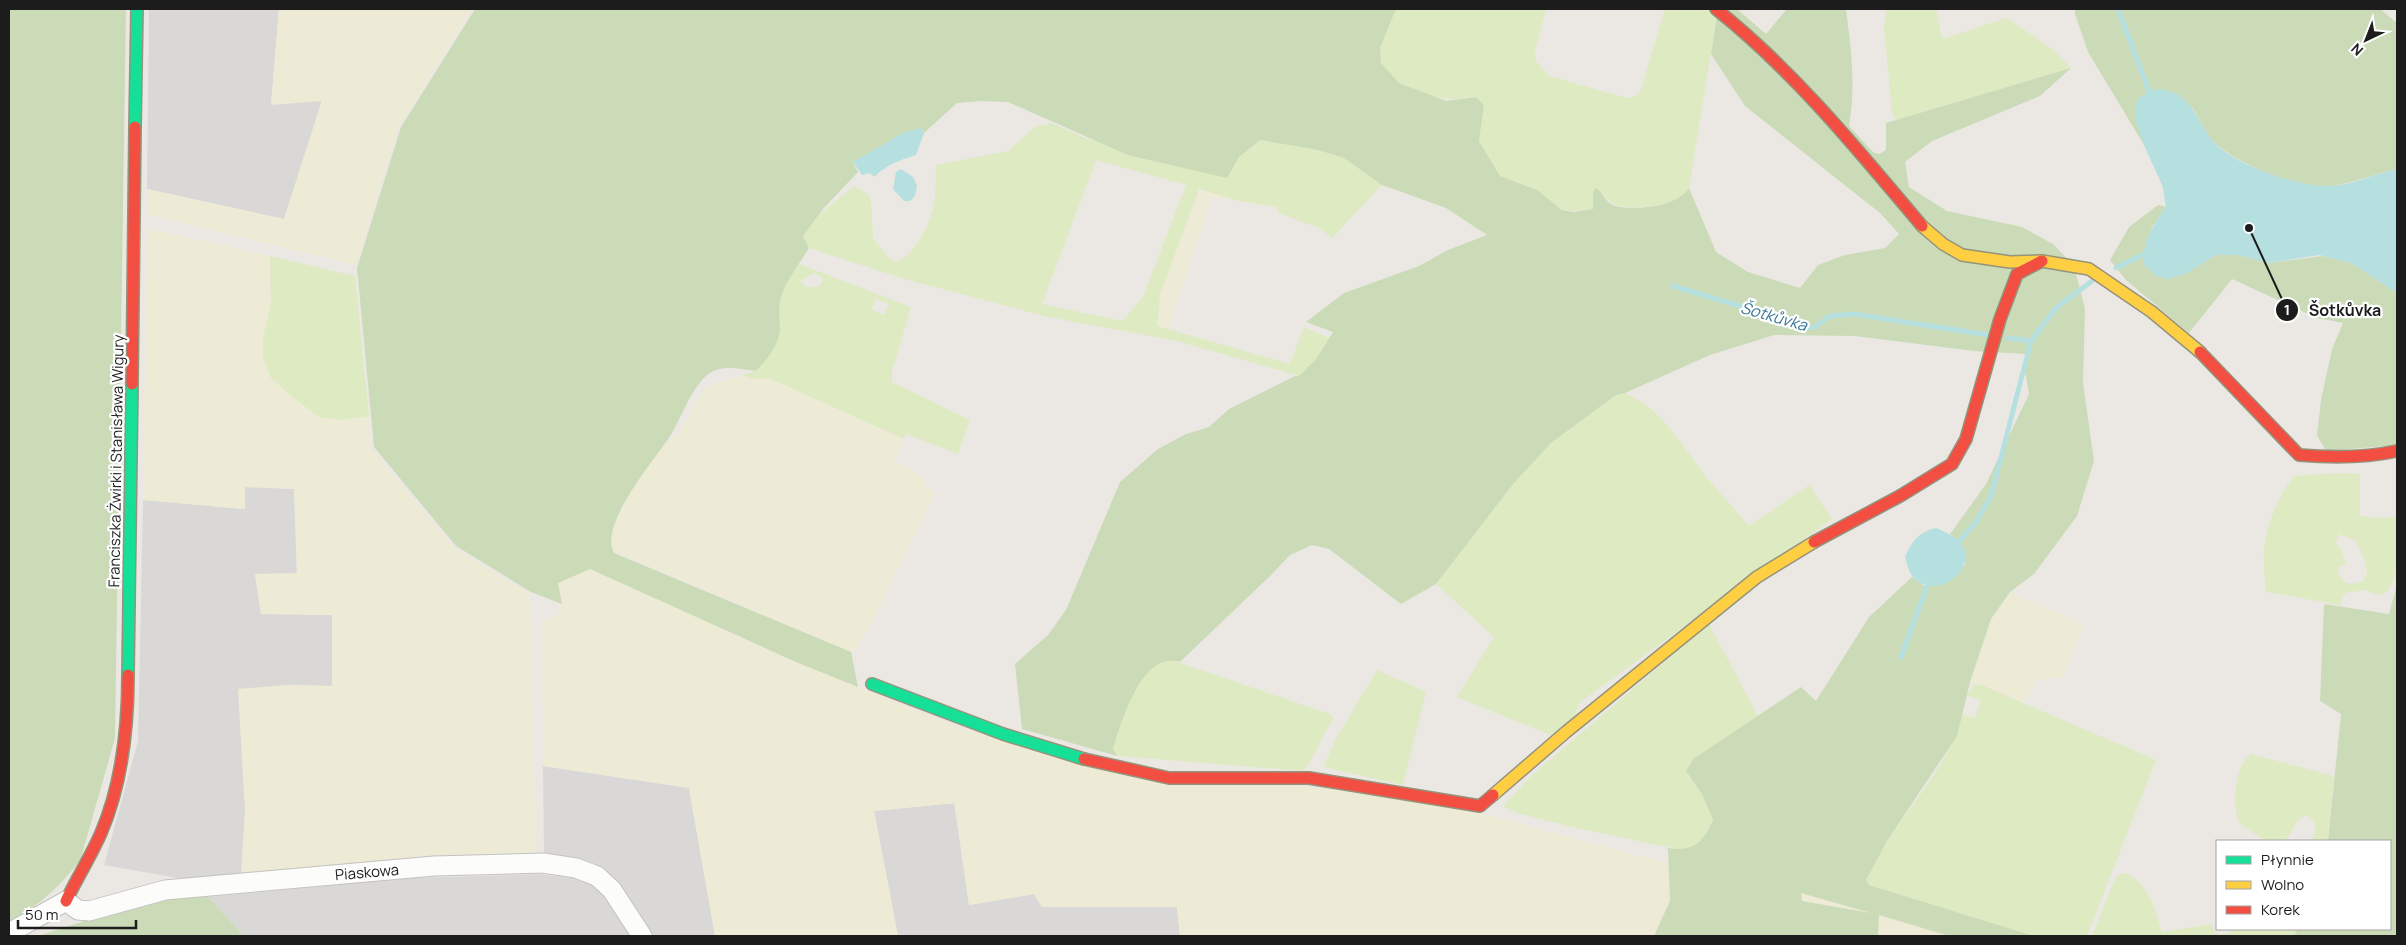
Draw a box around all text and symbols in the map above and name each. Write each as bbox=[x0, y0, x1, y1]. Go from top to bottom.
north arrow bbox=[2341, 15, 2391, 65]
text: N bbox=[2347, 39, 2367, 60]
callout: Šotkůvka bbox=[2274, 294, 2392, 325]
water label: Šotkůvka bbox=[1738, 296, 1811, 336]
text: 1 bbox=[2284, 299, 2290, 320]
text: Šotkůvka bbox=[2309, 299, 2381, 321]
street label: Franciszka Żwirki i Stanisława Wigury bbox=[103, 334, 129, 588]
legend bbox=[2216, 840, 2391, 930]
text: Płynnie bbox=[2261, 849, 2314, 870]
street label: Piaskowa bbox=[334, 859, 400, 885]
text: Wolno bbox=[2261, 874, 2304, 895]
scale bar bbox=[18, 898, 135, 930]
text: Korek bbox=[2261, 899, 2300, 920]
text: 50 m bbox=[25, 904, 59, 925]

